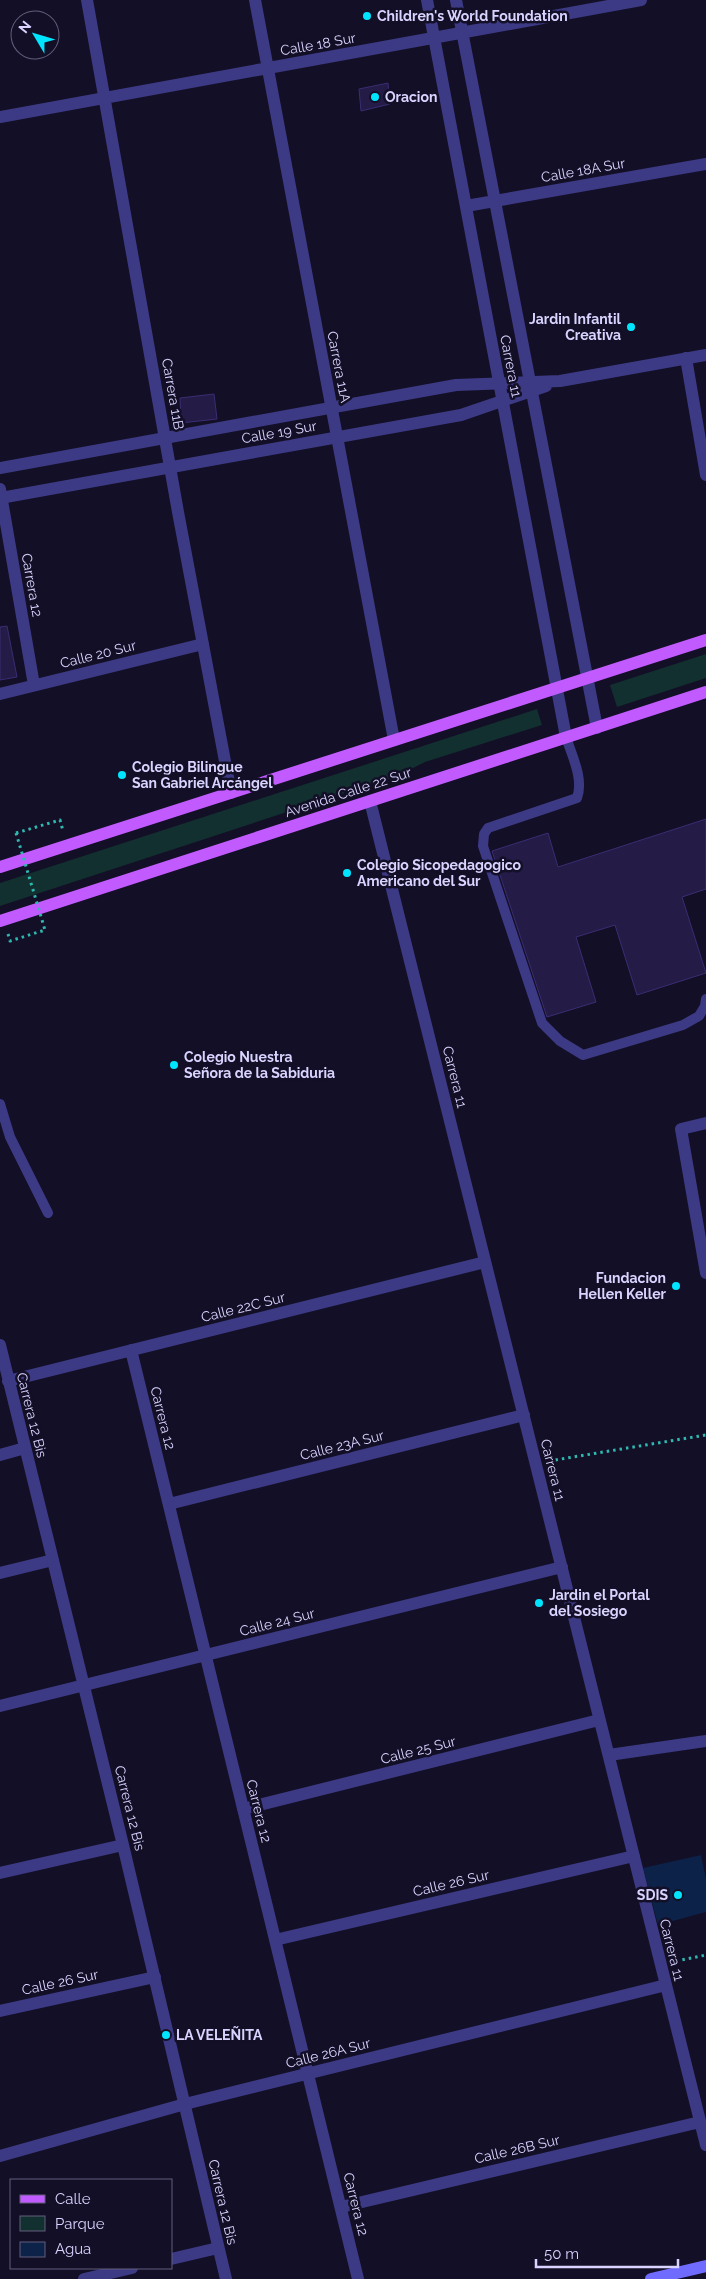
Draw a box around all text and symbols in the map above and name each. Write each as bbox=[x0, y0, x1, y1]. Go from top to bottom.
place label: Children's World Foundation bbox=[377, 8, 568, 24]
north arrow bbox=[10, 10, 60, 60]
marker: Children's World Foundation bbox=[361, 10, 373, 22]
text: N bbox=[15, 18, 34, 36]
street label: Calle 18 Sur bbox=[279, 29, 357, 58]
place label: Oracion bbox=[385, 89, 437, 105]
marker: Oracion bbox=[369, 91, 381, 103]
street label: Calle 18A Sur bbox=[540, 155, 626, 185]
place label: Jardin Infantil Creativa bbox=[529, 311, 622, 343]
marker: Jardin Infantil Creativa bbox=[625, 321, 637, 333]
street label: Carrera 11A bbox=[324, 330, 354, 405]
street label: Carrera 11 bbox=[497, 333, 525, 399]
street label: Carrera 11B bbox=[159, 357, 187, 431]
street label: Calle 19 Sur bbox=[240, 417, 318, 446]
street label: Carrera 12 bbox=[19, 552, 45, 618]
street label: Calle 20 Sur bbox=[58, 637, 138, 671]
place label: Colegio Bilingue San Gabriel Arcángel bbox=[132, 759, 273, 791]
street label: Avenida Calle 22 Sur bbox=[283, 764, 413, 820]
marker: Colegio Bilingue San Gabriel Arcángel bbox=[116, 769, 128, 781]
place label: Colegio Sicopedagogico Americano del Sur bbox=[357, 857, 522, 889]
marker: Colegio Sicopedagogico Americano del Sur bbox=[341, 867, 353, 879]
street label: Carrera 11 bbox=[440, 1044, 470, 1110]
place label: Colegio Nuestra Señora de la Sabiduria bbox=[184, 1049, 335, 1081]
marker: Colegio Nuestra Señora de la Sabiduria bbox=[168, 1059, 180, 1071]
place label: Fundacion Hellen Keller bbox=[578, 1270, 667, 1302]
marker: Fundacion Hellen Keller bbox=[670, 1280, 682, 1292]
street label: Calle 22C Sur bbox=[199, 1289, 287, 1325]
street label: Carrera 12 Bis bbox=[14, 1371, 50, 1459]
street label: Carrera 12 bbox=[147, 1385, 179, 1451]
street label: Calle 23A Sur bbox=[298, 1427, 386, 1463]
street label: Carrera 11 bbox=[538, 1437, 568, 1503]
place label: Jardin el Portal del Sosiego bbox=[549, 1587, 650, 1619]
marker: Jardin el Portal del Sosiego bbox=[533, 1597, 545, 1609]
street label: Calle 24 Sur bbox=[238, 1605, 316, 1639]
street label: Calle 25 Sur bbox=[379, 1733, 457, 1767]
street label: Carrera 12 Bis bbox=[112, 1764, 148, 1852]
street label: Carrera 12 bbox=[243, 1778, 275, 1844]
street label: Calle 26 Sur bbox=[411, 1866, 491, 1900]
place label: SDIS bbox=[637, 1887, 668, 1903]
marker: SDIS bbox=[672, 1889, 684, 1901]
street label: Carrera 11 bbox=[657, 1917, 687, 1983]
street label: Calle 26 Sur bbox=[20, 1966, 100, 1998]
place label: LA VELEÑITA bbox=[176, 2026, 263, 2043]
marker: LA VELEÑITA bbox=[160, 2029, 172, 2041]
street label: Calle 26A Sur bbox=[284, 2035, 372, 2071]
street label: Calle 26B Sur bbox=[473, 2131, 561, 2167]
street label: Carrera 12 Bis bbox=[205, 2158, 241, 2246]
street label: Carrera 12 bbox=[340, 2171, 372, 2237]
legend bbox=[10, 2179, 172, 2269]
text: Calle bbox=[55, 2190, 91, 2208]
text: Parque bbox=[55, 2215, 105, 2233]
scale bar bbox=[536, 2236, 678, 2268]
text: Agua bbox=[55, 2240, 91, 2258]
text: 50 m bbox=[544, 2245, 579, 2263]

